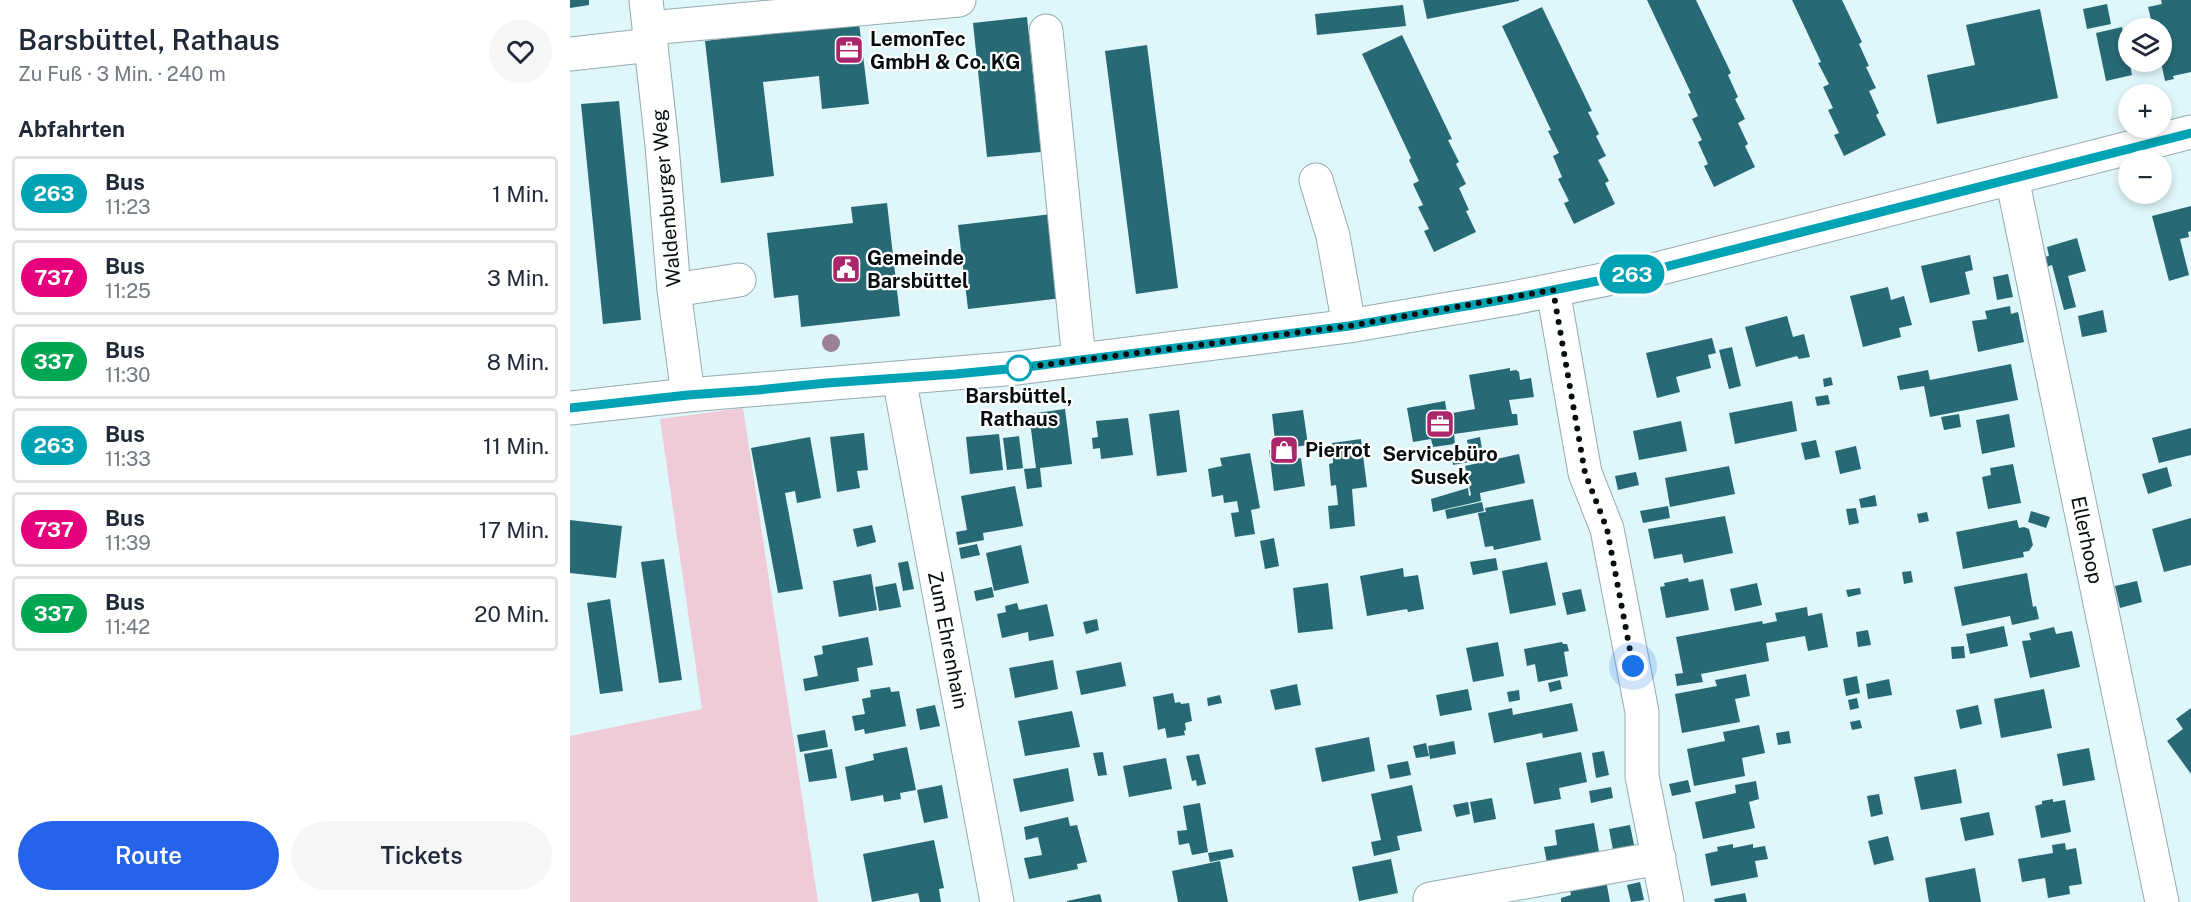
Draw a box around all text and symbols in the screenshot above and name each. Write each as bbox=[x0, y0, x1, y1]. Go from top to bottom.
map controls bbox=[2118, 18, 2172, 204]
button: layers bbox=[2118, 18, 2172, 72]
button: heart bbox=[489, 20, 552, 83]
text: Barsbüttel, Rathaus bbox=[18, 23, 280, 56]
place label: LemonTec GmbH & Co. KG bbox=[870, 27, 1020, 74]
office icon: LemonTec GmbH & Co. KG bbox=[833, 34, 865, 66]
text: Zu Fuß · 3 Min. · 240 m bbox=[18, 62, 226, 86]
button: + bbox=[2118, 84, 2172, 138]
street label: Waldenburger Weg bbox=[646, 108, 686, 288]
text: Abfahrten bbox=[18, 116, 125, 142]
button: − bbox=[2118, 150, 2172, 204]
text: Bus bbox=[105, 169, 145, 195]
text: 263 bbox=[33, 181, 75, 206]
text: 1 Min. bbox=[492, 181, 549, 207]
text: 11:23 bbox=[105, 195, 151, 219]
place label: Gemeinde Barsbüttel bbox=[867, 246, 969, 293]
text: Bus bbox=[105, 253, 145, 279]
public building icon: Gemeinde Barsbüttel bbox=[830, 253, 862, 285]
line badge: 263 bbox=[1598, 254, 1666, 294]
text: 263 bbox=[1611, 262, 1653, 287]
text: 737 bbox=[34, 265, 74, 290]
text: 3 Min. bbox=[487, 265, 549, 291]
text: 11:25 bbox=[105, 279, 151, 303]
text: Bus bbox=[105, 337, 145, 363]
text: 337 bbox=[34, 349, 74, 374]
text: 8 Min. bbox=[487, 349, 549, 375]
marker: Barsbüttel, Rathaus bbox=[1006, 355, 1032, 381]
text: 11:30 bbox=[105, 363, 151, 387]
place label: Barsbüttel, Rathaus bbox=[965, 384, 1073, 431]
office icon: Servicebüro Susek bbox=[1424, 408, 1456, 440]
text: Bus bbox=[105, 421, 145, 447]
text: 263 bbox=[33, 433, 75, 458]
text: 11 Min. bbox=[483, 433, 549, 459]
shop icon: Pierrot bbox=[1268, 434, 1300, 466]
place label: Pierrot bbox=[1305, 438, 1371, 462]
place label: Servicebüro Susek bbox=[1382, 442, 1498, 489]
text: 11:33 bbox=[105, 447, 151, 471]
street label: Ellerhoop bbox=[2066, 494, 2108, 586]
text: Bus bbox=[105, 505, 145, 531]
text: 737 bbox=[34, 517, 74, 542]
text: 17 Min. bbox=[479, 517, 549, 543]
text: 11:39 bbox=[105, 531, 151, 555]
street label: Zum Ehrenhain bbox=[923, 569, 973, 711]
text: Bus bbox=[105, 589, 145, 615]
text: 337 bbox=[34, 601, 74, 626]
text: 20 Min. bbox=[474, 601, 549, 627]
text: 11:42 bbox=[105, 615, 150, 639]
your location bbox=[1618, 651, 1648, 681]
button: Route bbox=[18, 821, 279, 890]
button: Tickets bbox=[291, 821, 552, 890]

